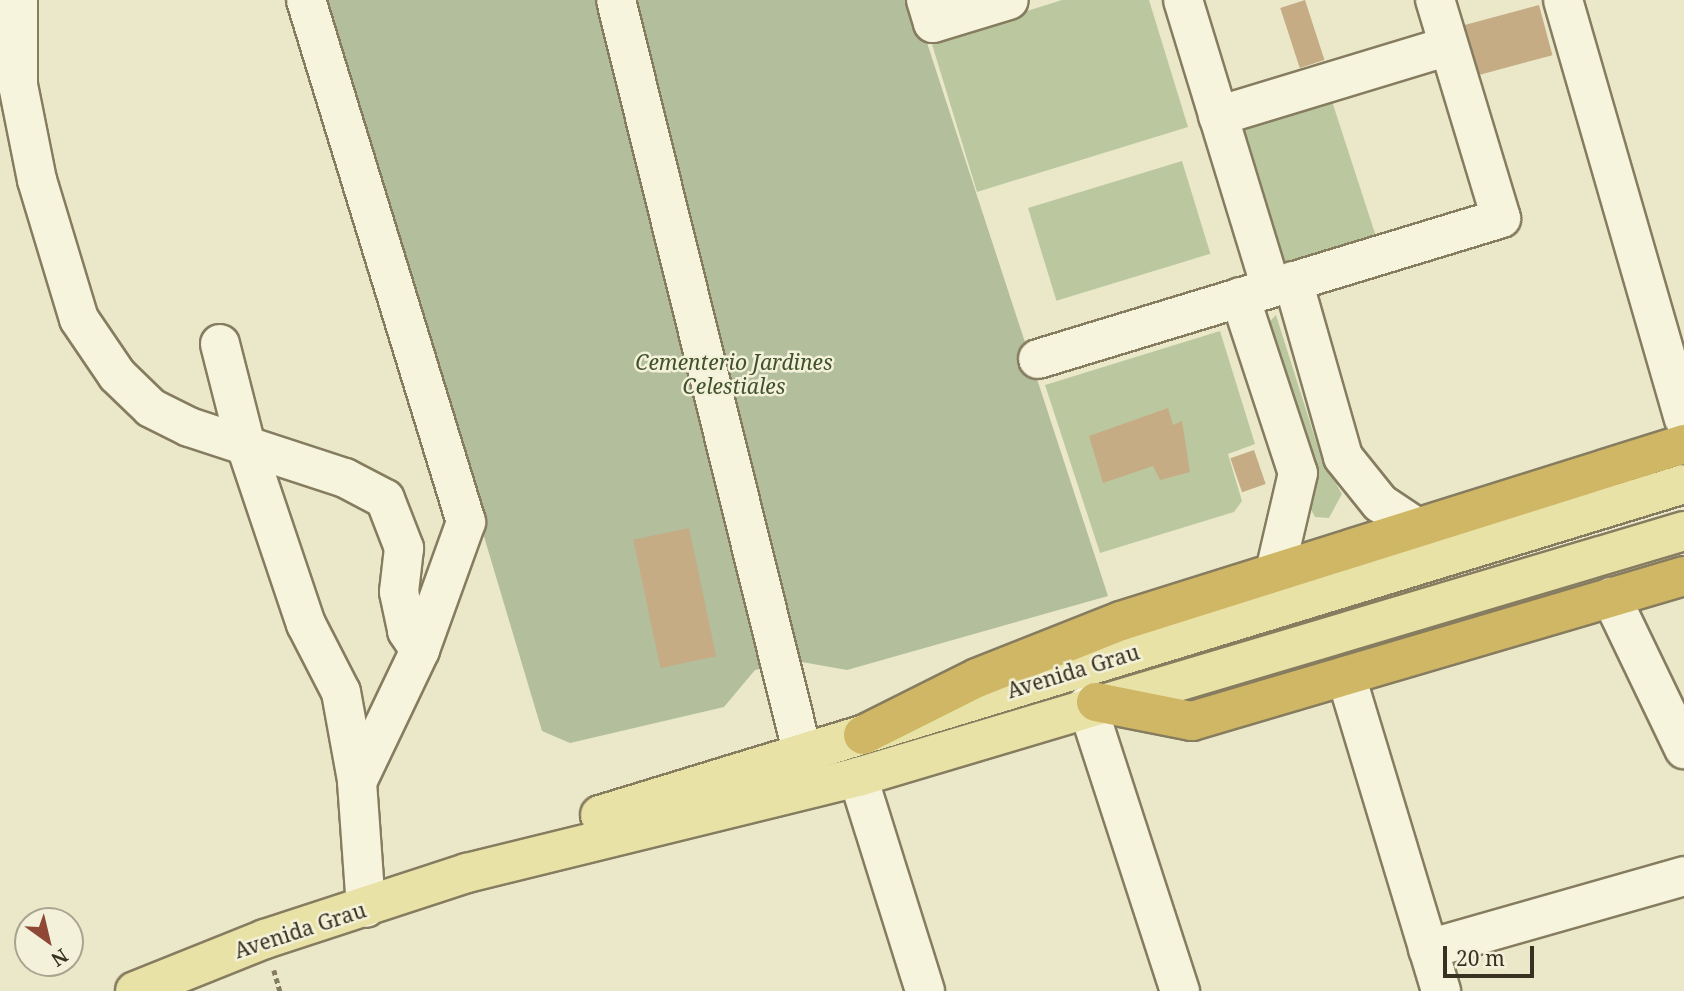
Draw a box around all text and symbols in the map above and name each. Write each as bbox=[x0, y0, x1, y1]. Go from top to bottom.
park label: Cementerio Jardines Celestiales bbox=[635, 349, 833, 399]
street label: Avenida Grau bbox=[1004, 639, 1142, 703]
street label: Avenida Grau bbox=[231, 897, 369, 963]
north arrow bbox=[14, 907, 84, 977]
scale bar bbox=[1446, 932, 1537, 976]
text: N bbox=[46, 943, 73, 973]
text: 20 m bbox=[1456, 944, 1505, 972]

